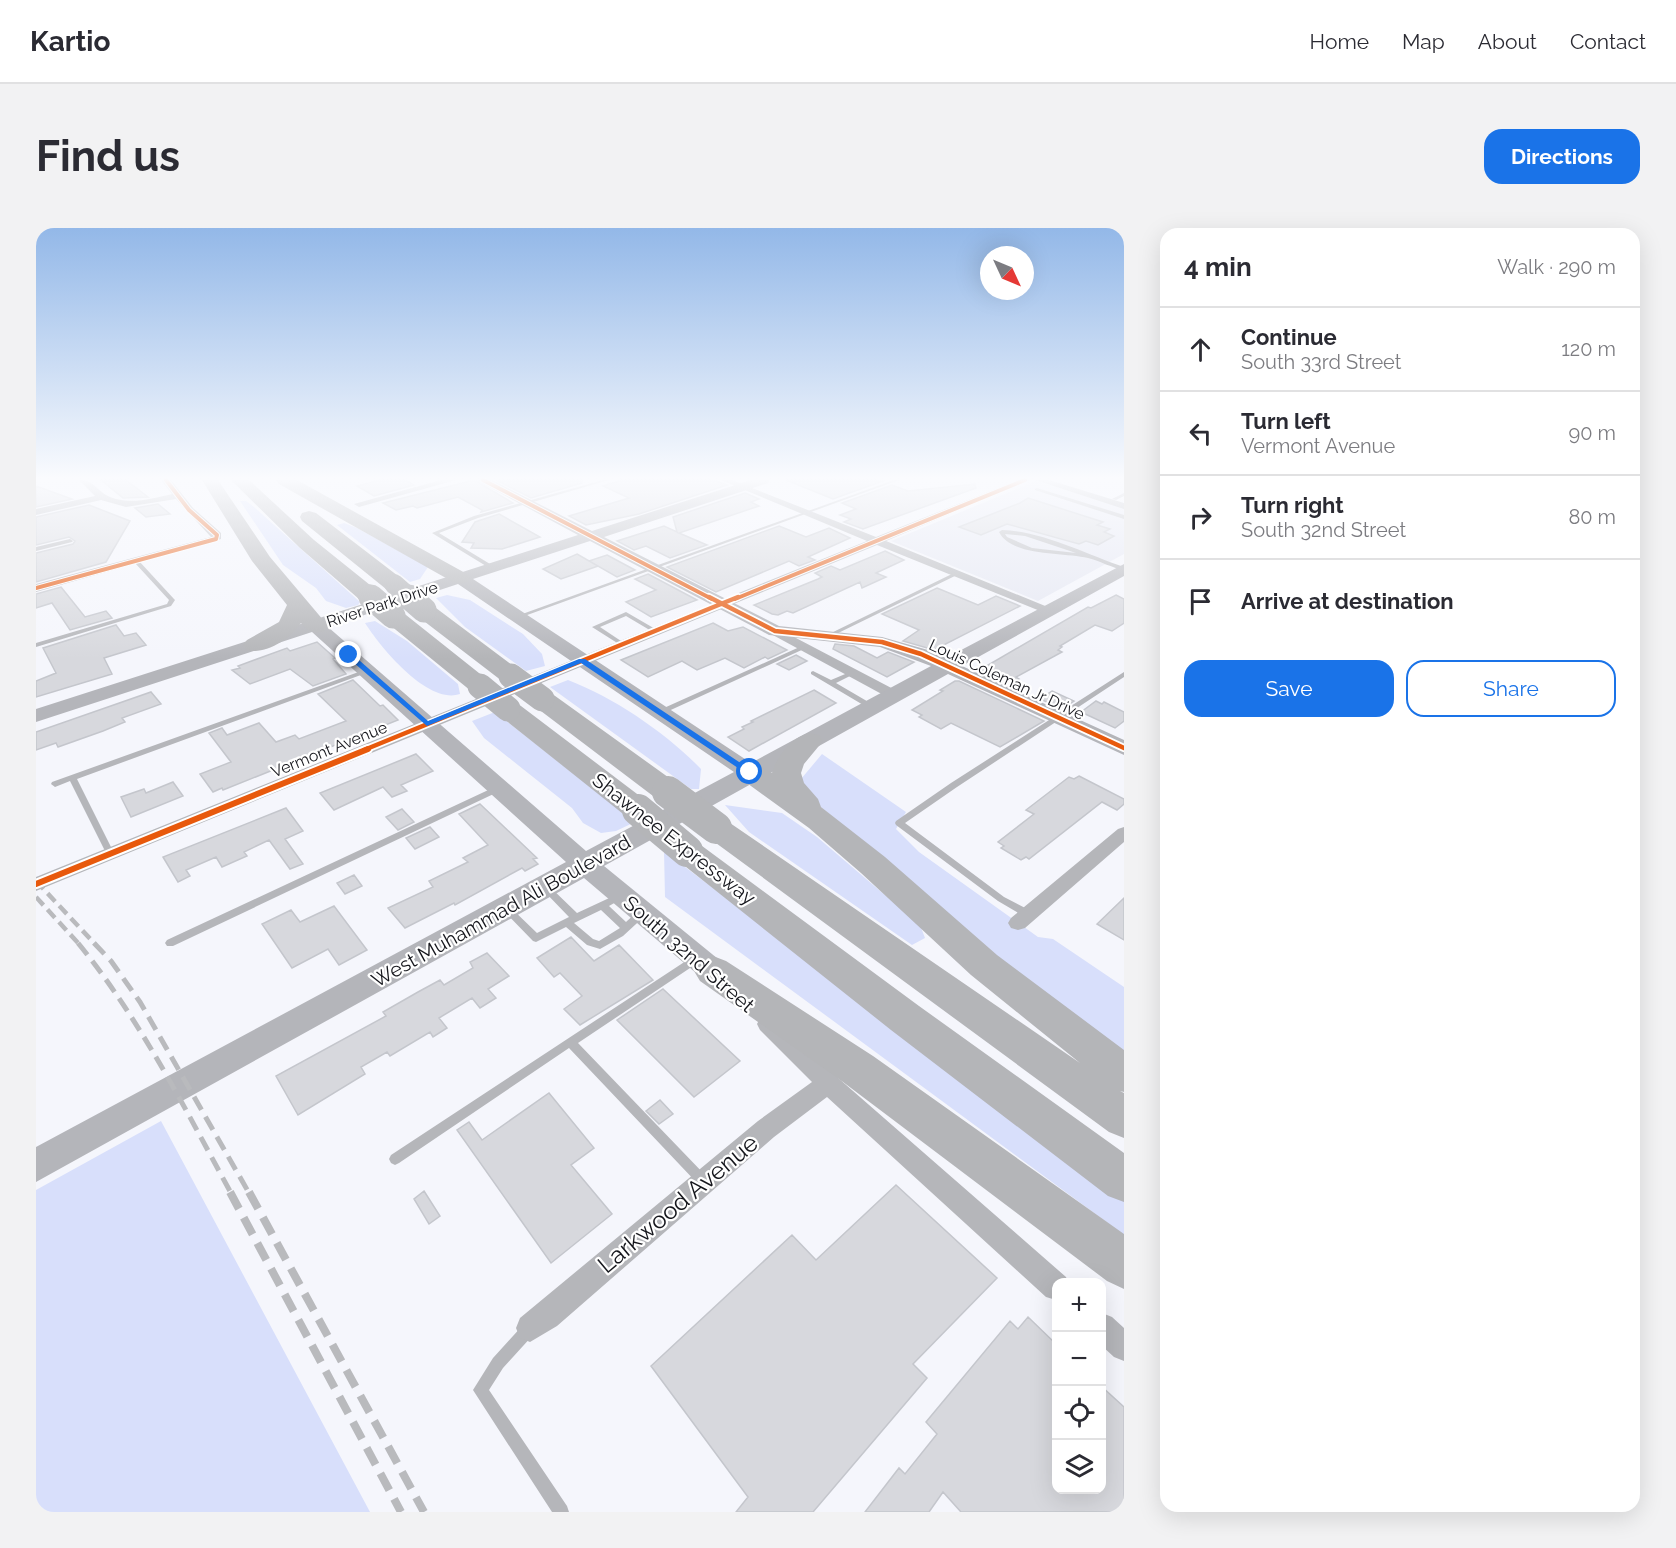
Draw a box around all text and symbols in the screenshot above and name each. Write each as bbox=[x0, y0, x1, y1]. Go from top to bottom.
text: Kartio bbox=[30, 25, 110, 58]
text: Home bbox=[1310, 29, 1369, 54]
text: Map bbox=[1402, 29, 1445, 54]
text: About bbox=[1478, 29, 1537, 54]
text: Contact bbox=[1570, 29, 1646, 54]
button: Directions bbox=[1484, 129, 1640, 184]
text: Find us bbox=[36, 132, 180, 181]
north arrow bbox=[980, 246, 1034, 300]
text: 4 min bbox=[1184, 252, 1252, 282]
text: Walk · 290 m bbox=[1497, 255, 1616, 279]
text: Continue bbox=[1241, 324, 1337, 350]
icon: ahead bbox=[1184, 333, 1217, 366]
text: 120 m bbox=[1561, 337, 1616, 361]
text: South 33rd Street bbox=[1241, 350, 1401, 374]
text: Turn left bbox=[1241, 408, 1331, 434]
icon: left bbox=[1184, 417, 1217, 450]
text: 90 m bbox=[1569, 421, 1616, 445]
text: Vermont Avenue bbox=[1241, 434, 1395, 458]
text: Turn right bbox=[1241, 492, 1344, 518]
icon: right bbox=[1184, 501, 1217, 534]
text: 80 m bbox=[1568, 505, 1616, 529]
text: South 32nd Street bbox=[1241, 518, 1406, 542]
street label: River Park Drive bbox=[324, 578, 440, 631]
icon: arrive bbox=[1184, 585, 1217, 618]
text: Arrive at destination bbox=[1241, 588, 1454, 614]
street label: Louis Coleman Jr Drive bbox=[926, 635, 1088, 724]
route end bbox=[335, 641, 361, 667]
button: Save bbox=[1184, 660, 1394, 717]
button: Share bbox=[1406, 660, 1616, 717]
street label: Vermont Avenue bbox=[268, 718, 390, 781]
route start bbox=[736, 758, 762, 784]
street label: Shawnee Expressway bbox=[588, 768, 760, 910]
street label: West Muhammad Ali Boulevard bbox=[367, 830, 635, 992]
street label: South 32nd Street bbox=[619, 891, 759, 1017]
street label: Larkwood Avenue bbox=[592, 1128, 764, 1279]
map controls bbox=[1052, 1278, 1106, 1494]
button: + bbox=[1052, 1278, 1106, 1332]
button: − bbox=[1052, 1332, 1106, 1386]
button: locate bbox=[1052, 1386, 1106, 1440]
button: layers bbox=[1052, 1440, 1106, 1494]

